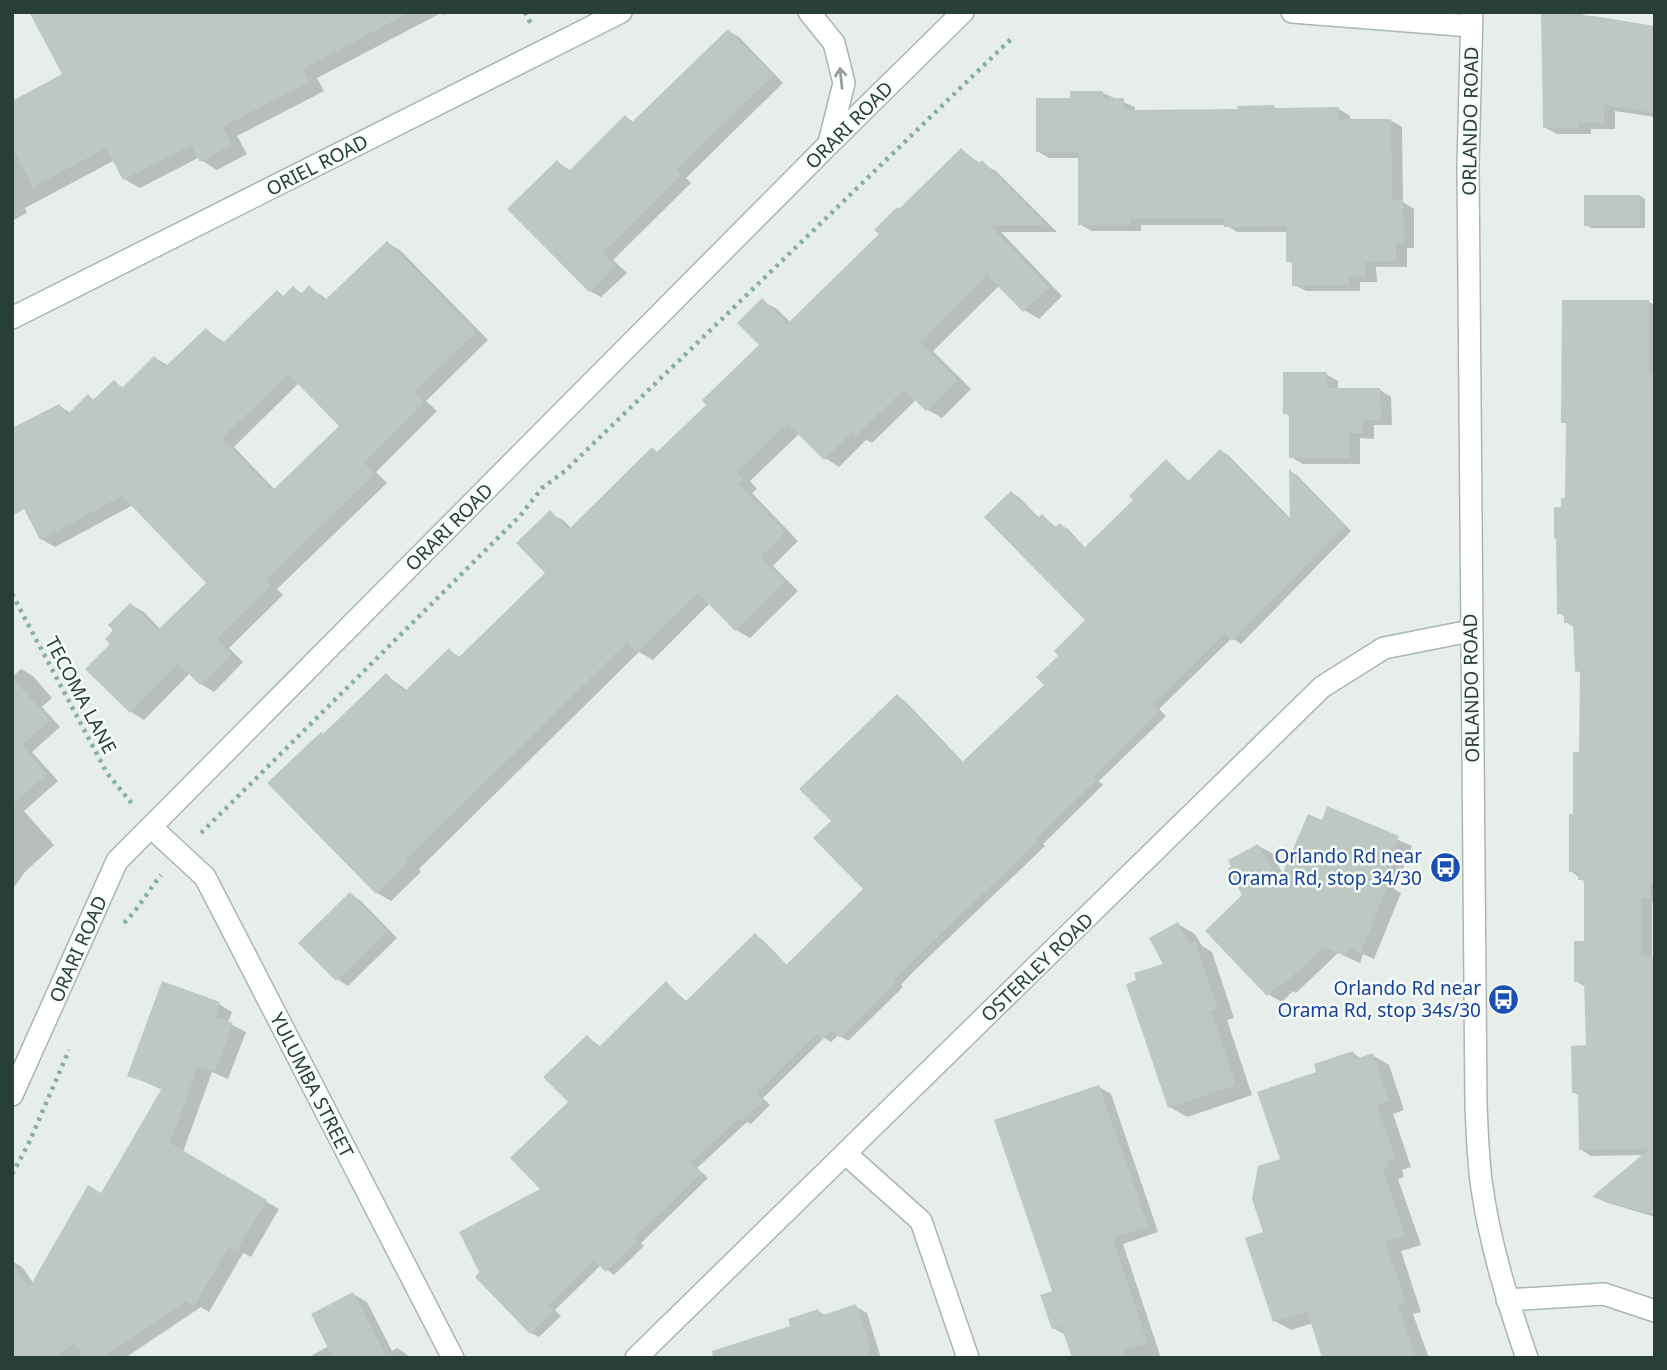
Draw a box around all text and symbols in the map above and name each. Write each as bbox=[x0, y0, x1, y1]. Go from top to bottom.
street label: ORLANDO ROAD bbox=[1456, 46, 1484, 196]
one-way arrow bbox=[834, 68, 847, 90]
street label: ORARI ROAD bbox=[799, 75, 899, 175]
street label: ORIEL ROAD bbox=[262, 128, 372, 202]
street label: ORARI ROAD bbox=[399, 477, 499, 577]
street label: ORLANDO ROAD bbox=[1457, 613, 1485, 763]
street label: TECOMA LANE bbox=[39, 632, 123, 758]
place label: Orlando Rd near Orama Rd, stop 34/30 bbox=[1228, 843, 1422, 891]
bus stop icon: Orlando Rd near Orama Rd, stop 34/30 bbox=[1428, 850, 1462, 884]
street label: ORARI ROAD bbox=[43, 892, 113, 1006]
street label: OSTERLEY ROAD bbox=[975, 907, 1099, 1027]
place label: Orlando Rd near Orama Rd, stop 34s/30 bbox=[1277, 975, 1481, 1023]
bus stop icon: Orlando Rd near Orama Rd, stop 34s/30 bbox=[1487, 982, 1521, 1016]
street label: YULUMBA STREET bbox=[264, 1008, 360, 1162]

